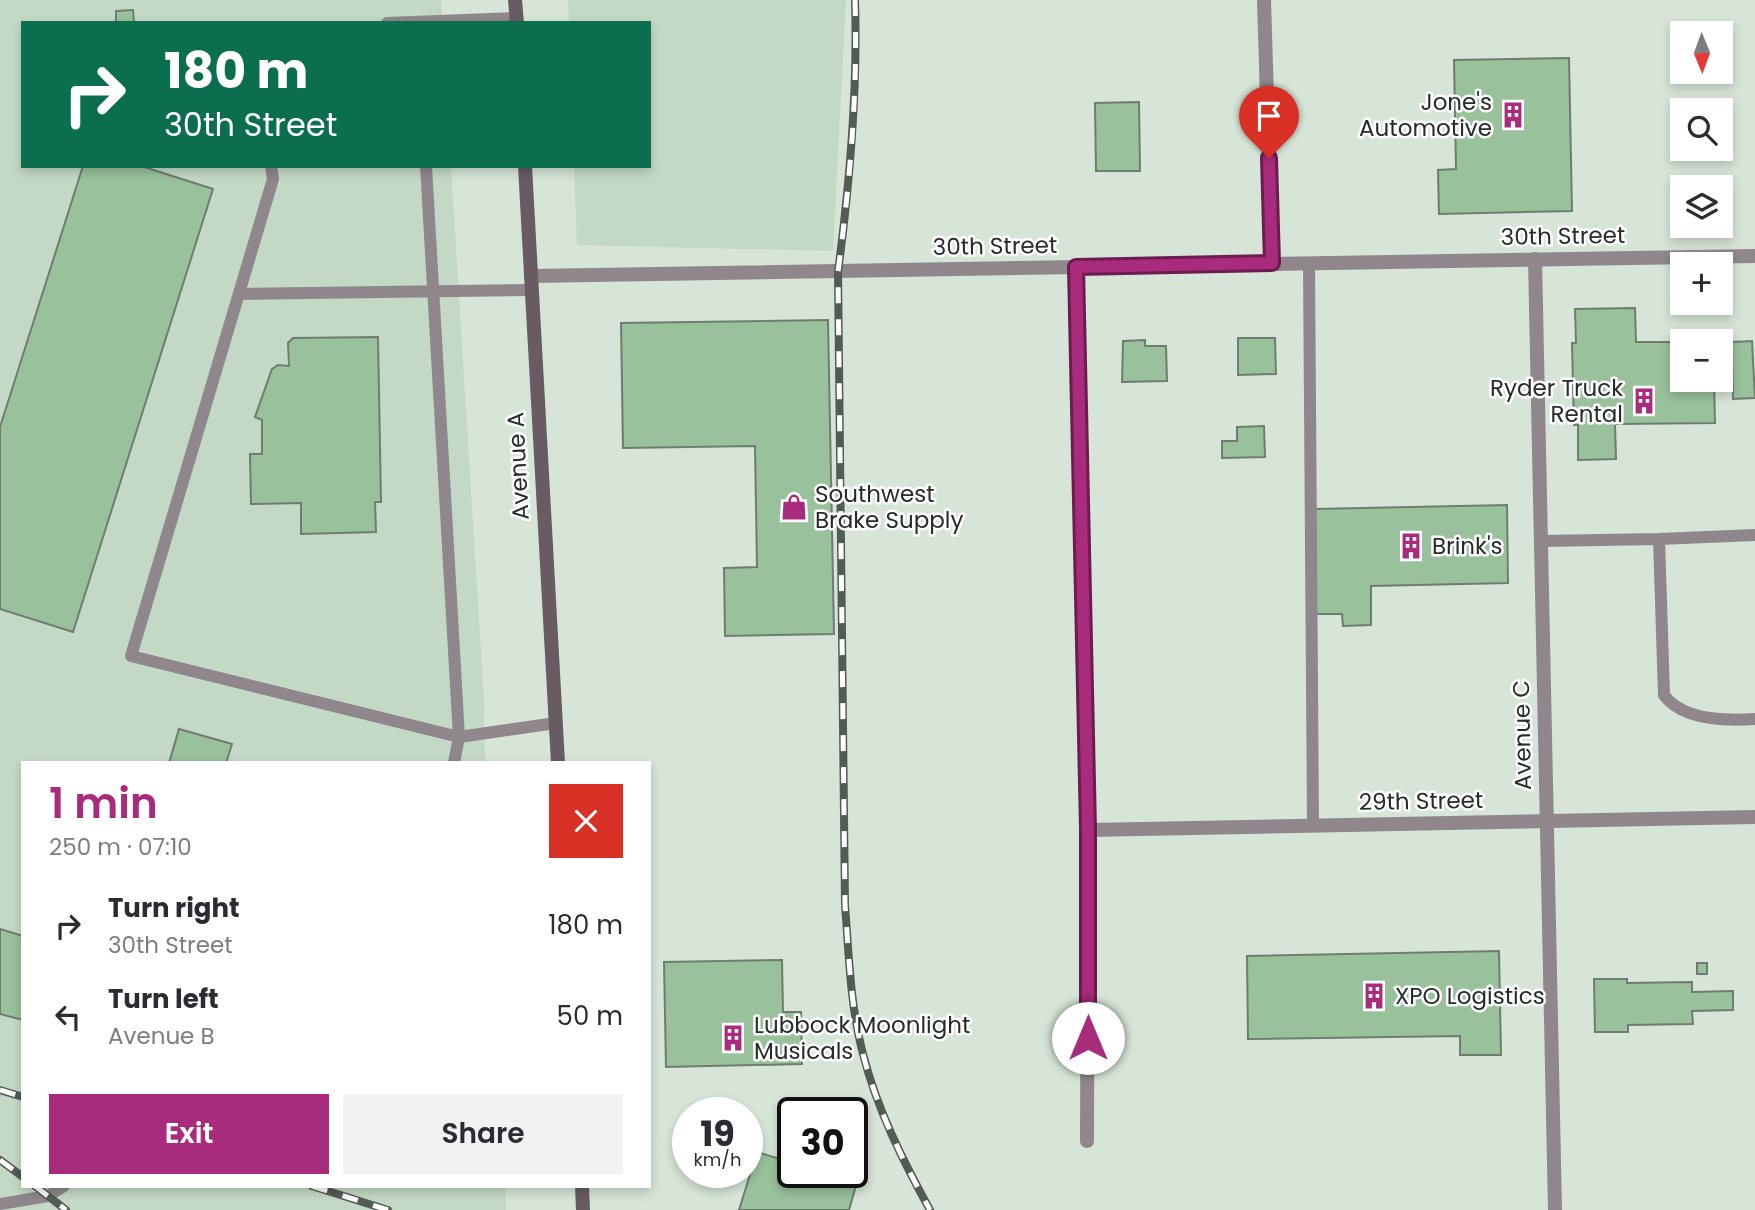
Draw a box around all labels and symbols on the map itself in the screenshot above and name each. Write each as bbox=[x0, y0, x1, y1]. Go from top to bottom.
north arrow bbox=[1670, 21, 1732, 84]
pin bbox=[1239, 86, 1299, 158]
place label: Jone's Automotive bbox=[1359, 86, 1492, 144]
building icon: Jone's Automotive bbox=[1498, 100, 1528, 130]
street label: 30th Street bbox=[1500, 219, 1626, 253]
street label: 30th Street bbox=[932, 229, 1058, 263]
place label: Ryder Truck Rental bbox=[1490, 372, 1623, 430]
building icon: Ryder Truck Rental bbox=[1629, 386, 1659, 416]
street label: Avenue A bbox=[499, 411, 537, 521]
place label: Southwest Brake Supply bbox=[815, 478, 963, 536]
shop icon: Southwest Brake Supply bbox=[779, 492, 809, 522]
place label: Brink's bbox=[1432, 530, 1503, 562]
building icon: Brink's bbox=[1396, 531, 1426, 561]
street label: Avenue C bbox=[1505, 680, 1539, 790]
street label: 29th Street bbox=[1359, 784, 1483, 818]
place label: XPO Logistics bbox=[1395, 980, 1545, 1012]
building icon: XPO Logistics bbox=[1359, 981, 1389, 1011]
position arrow bbox=[1051, 1001, 1125, 1075]
place label: Lubbock Moonlight Musicals bbox=[754, 1009, 970, 1067]
building icon: Lubbock Moonlight Musicals bbox=[718, 1023, 748, 1053]
speed limit sign: 30 bbox=[777, 1097, 868, 1188]

